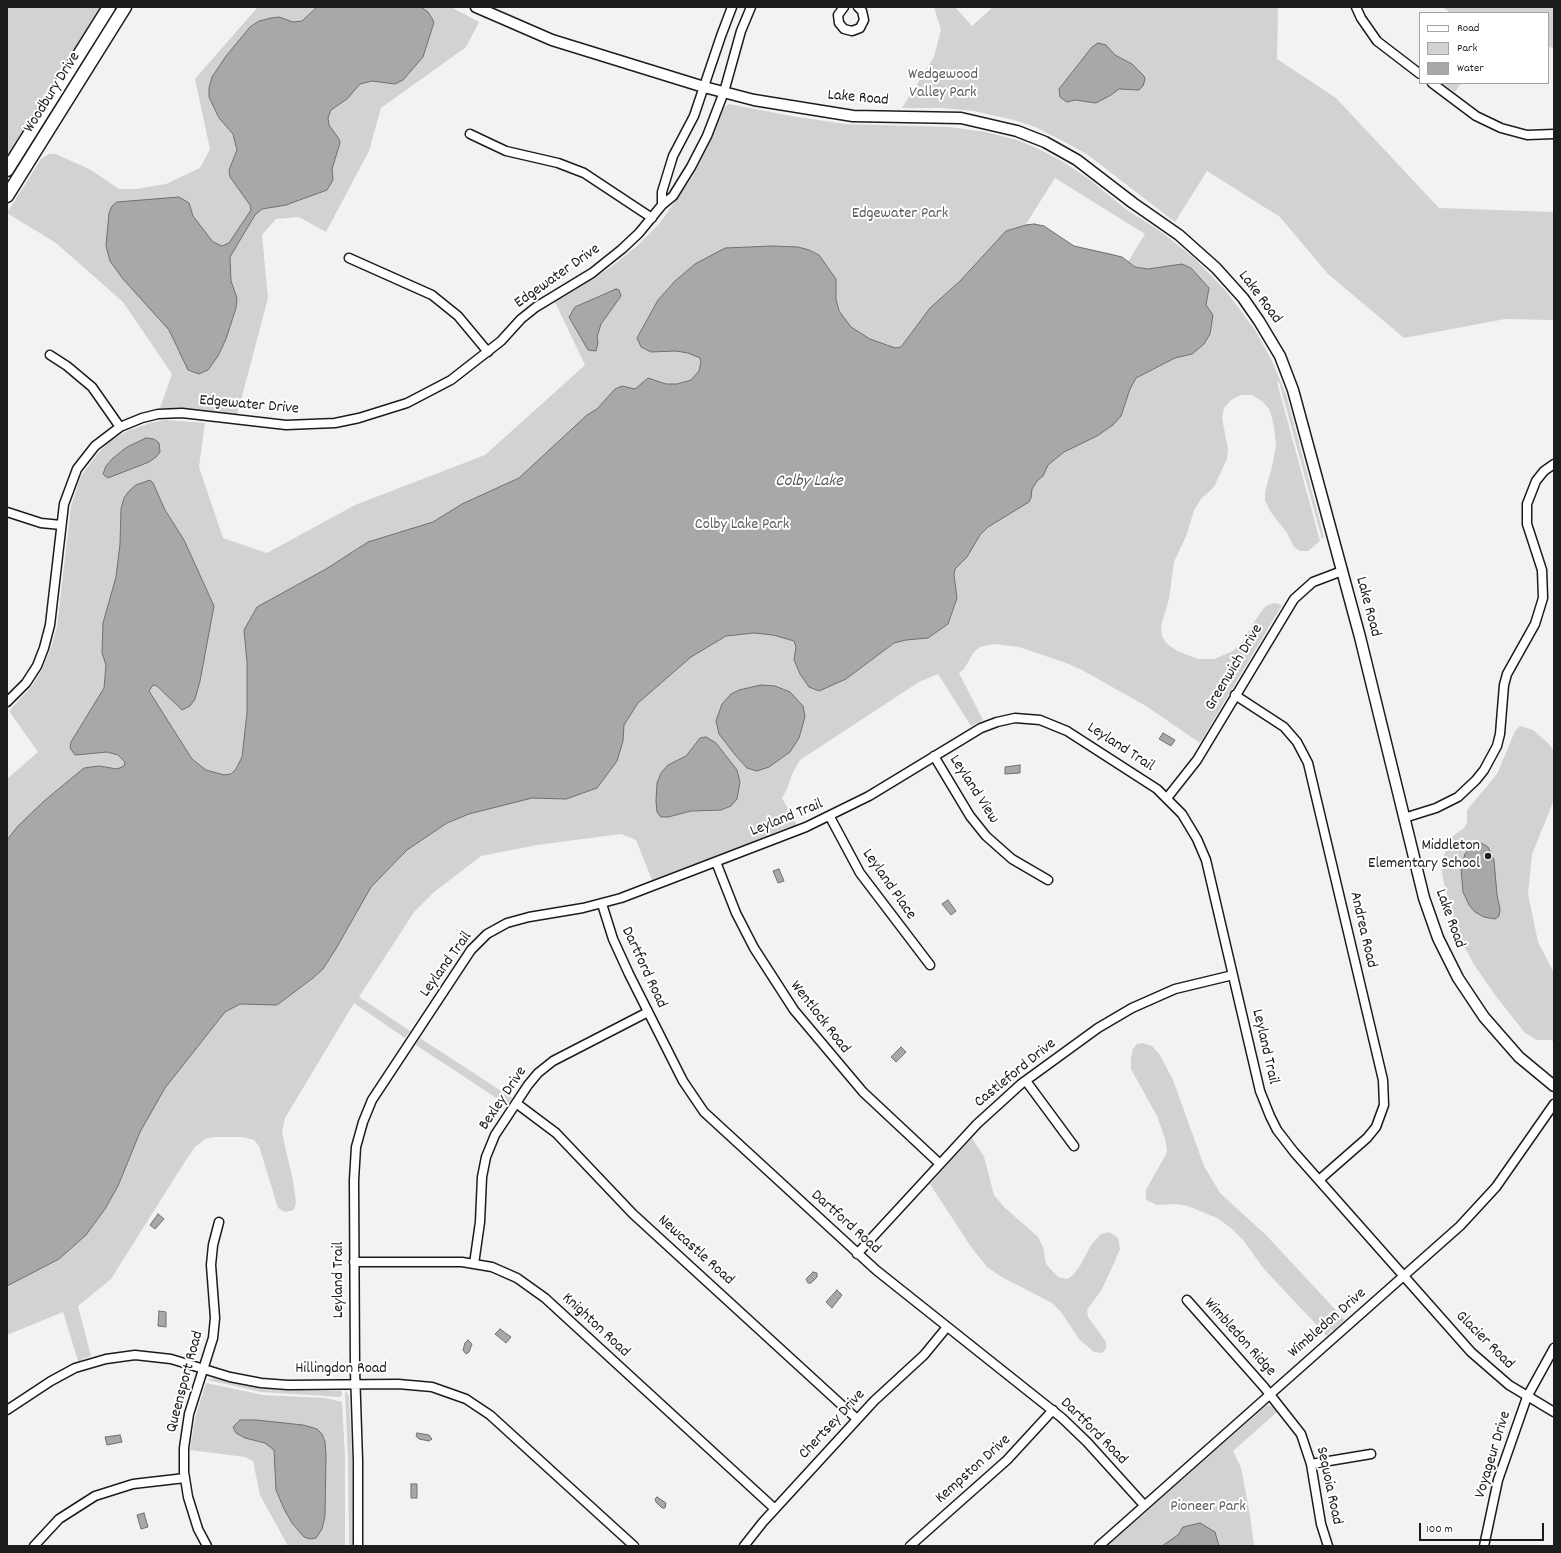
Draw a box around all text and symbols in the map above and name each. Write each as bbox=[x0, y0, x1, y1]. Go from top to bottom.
legend bbox=[1419, 12, 1549, 84]
text: Road bbox=[1457, 20, 1479, 37]
text: Park bbox=[1457, 40, 1477, 57]
street label: Woodbury Drive bbox=[21, 49, 85, 137]
text: Water bbox=[1457, 60, 1484, 77]
park label: Wedgewood Valley Park bbox=[908, 66, 978, 104]
street label: Lake Road bbox=[827, 87, 889, 111]
park label: Edgewater Park bbox=[852, 205, 948, 225]
street label: Edgewater Drive bbox=[512, 240, 604, 314]
street label: Lake Road bbox=[1233, 268, 1285, 328]
street label: Edgewater Drive bbox=[198, 392, 300, 420]
water label: Colby Lake bbox=[775, 473, 843, 493]
park label: Colby Lake Park bbox=[695, 516, 789, 536]
street label: Lake Road bbox=[1350, 575, 1384, 639]
street label: Greenwich Drive bbox=[1202, 621, 1268, 715]
street label: Leyland Trail bbox=[1083, 719, 1157, 777]
street label: Leyland View bbox=[944, 752, 1002, 828]
street label: Leyland Trail bbox=[748, 796, 826, 842]
place label: Middleton Elementary School bbox=[1368, 837, 1480, 875]
street label: Leyland Place bbox=[857, 846, 919, 924]
marker: Middleton Elementary School bbox=[1483, 851, 1493, 861]
street label: Lake Road bbox=[1430, 887, 1468, 951]
street label: Andrea Road bbox=[1344, 890, 1380, 970]
street label: Dartford Road bbox=[616, 924, 670, 1012]
street label: Leyland Trail bbox=[417, 928, 477, 1002]
street label: Wentlock Road bbox=[785, 978, 853, 1058]
street label: Leyland Trail bbox=[1246, 1008, 1282, 1086]
street label: Castleford Drive bbox=[971, 1035, 1061, 1113]
street label: Bexley Drive bbox=[476, 1064, 532, 1134]
street label: Dartford Road bbox=[806, 1187, 884, 1259]
street label: Newcastle Road bbox=[653, 1212, 737, 1290]
street label: Leyland Trail bbox=[330, 1242, 350, 1318]
street label: Wimbledon Drive bbox=[1285, 1285, 1371, 1363]
street label: Knighton Road bbox=[557, 1290, 633, 1362]
street label: Wimbledon Ridge bbox=[1199, 1295, 1279, 1381]
street label: Glacier Road bbox=[1451, 1308, 1517, 1374]
street label: Queensport Road bbox=[163, 1329, 209, 1435]
street label: Hillingdon Road bbox=[295, 1360, 387, 1380]
street label: Chertsey Drive bbox=[796, 1386, 870, 1464]
street label: Dartford Road bbox=[1055, 1394, 1131, 1470]
street label: Voyageur Drive bbox=[1472, 1409, 1516, 1501]
street label: Kempston Drive bbox=[932, 1431, 1016, 1509]
street label: Sequoia Road bbox=[1310, 1445, 1346, 1527]
park label: Pioneer Park bbox=[1170, 1498, 1246, 1518]
scale bar bbox=[1421, 1515, 1546, 1541]
text: 100 m bbox=[1426, 1521, 1453, 1538]

